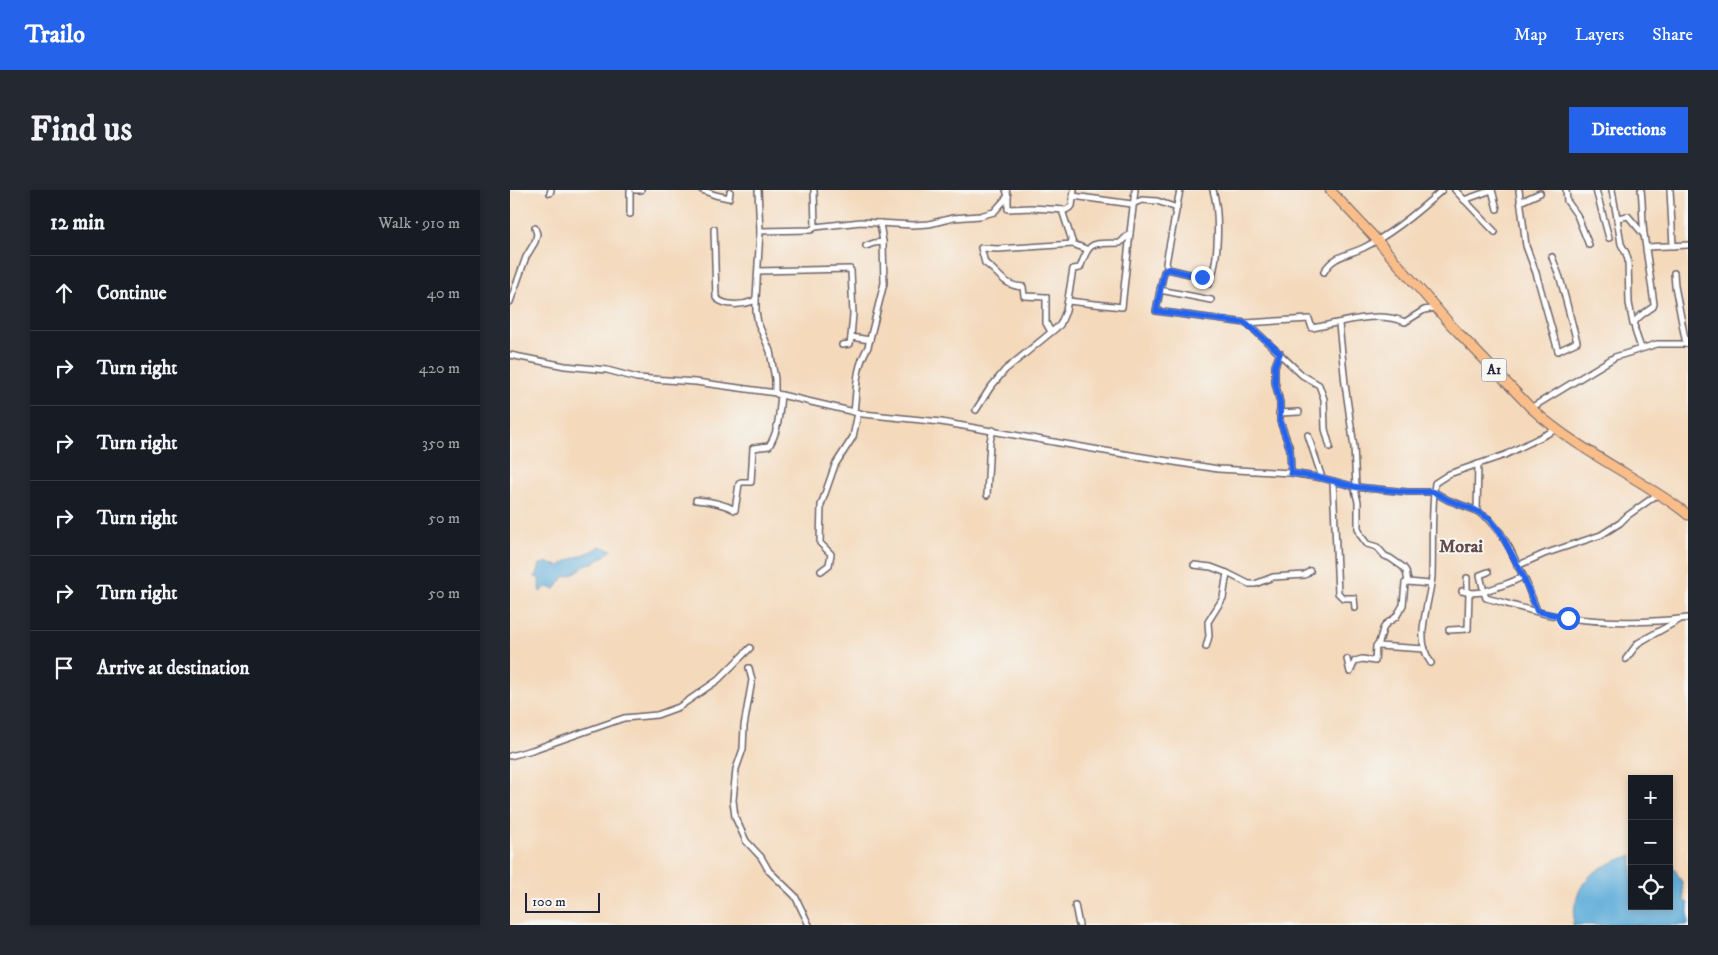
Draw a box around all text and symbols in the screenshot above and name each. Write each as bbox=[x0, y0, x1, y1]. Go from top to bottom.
text: Trailo bbox=[25, 20, 85, 50]
text: Map bbox=[1514, 24, 1547, 46]
text: Layers bbox=[1575, 24, 1624, 46]
text: Share bbox=[1652, 24, 1693, 46]
button: Directions bbox=[1569, 107, 1688, 153]
text: Find us bbox=[30, 108, 132, 152]
text: 12 min bbox=[50, 210, 105, 236]
text: Walk · 910 m bbox=[378, 213, 460, 233]
route end bbox=[1191, 266, 1214, 289]
icon: ahead bbox=[50, 279, 78, 307]
text: Continue bbox=[97, 282, 167, 305]
text: 40 m bbox=[427, 283, 460, 303]
icon: right bbox=[50, 354, 78, 382]
text: Turn right bbox=[97, 357, 177, 380]
text: 420 m bbox=[419, 358, 460, 378]
road number: A1 bbox=[1482, 358, 1506, 382]
icon: right bbox=[50, 429, 78, 457]
text: Turn right bbox=[97, 432, 177, 455]
text: 350 m bbox=[422, 433, 460, 453]
icon: right bbox=[50, 504, 78, 532]
text: Turn right bbox=[97, 507, 177, 530]
text: 50 m bbox=[428, 508, 460, 528]
district label: Morai bbox=[1439, 536, 1483, 558]
icon: right bbox=[50, 579, 78, 607]
text: Turn right bbox=[97, 582, 177, 605]
text: 50 m bbox=[428, 583, 460, 603]
route start bbox=[1557, 607, 1580, 630]
icon: arrive bbox=[50, 654, 78, 682]
text: Arrive at destination bbox=[97, 657, 249, 680]
map controls bbox=[1628, 775, 1673, 910]
button: + bbox=[1628, 775, 1673, 820]
button: − bbox=[1628, 820, 1673, 865]
button: locate bbox=[1628, 865, 1673, 910]
scale bar bbox=[525, 890, 600, 913]
text: 100 m bbox=[532, 893, 566, 911]

